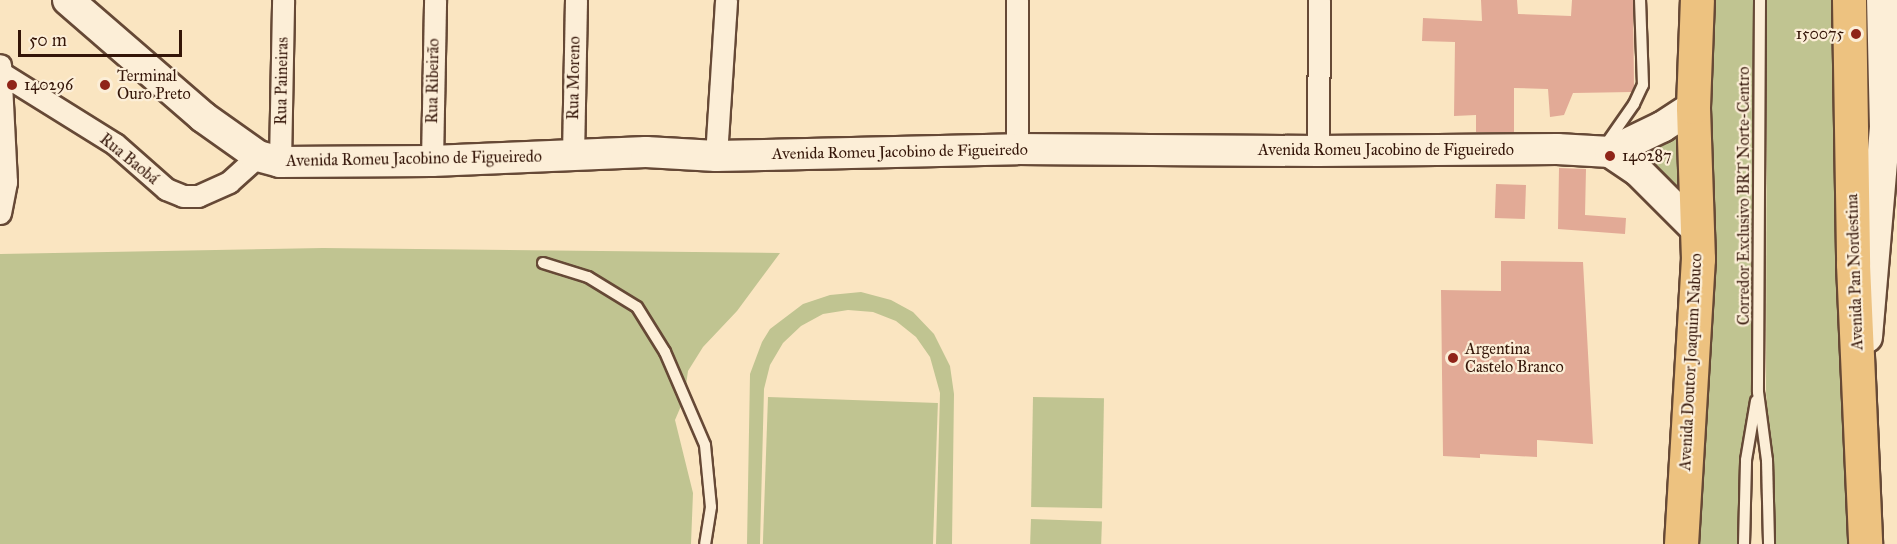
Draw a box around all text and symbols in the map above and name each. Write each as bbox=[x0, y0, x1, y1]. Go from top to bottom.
scale bar bbox=[21, 18, 184, 56]
place label: 150075 bbox=[1796, 24, 1844, 44]
marker: 150075 bbox=[1849, 27, 1863, 41]
text: 50 m bbox=[29, 29, 67, 51]
street label: Rua Moreno bbox=[564, 36, 584, 120]
street label: Rua Paineiras bbox=[272, 37, 292, 125]
street label: Rua Ribeirão bbox=[423, 38, 443, 124]
place label: Terminal Ouro Preto bbox=[117, 66, 191, 104]
street label: Corredor Exclusivo BRT Norte-Centro bbox=[1734, 67, 1754, 325]
place label: 140296 bbox=[24, 75, 73, 95]
marker: 140296 bbox=[5, 78, 19, 92]
marker: Terminal Ouro Preto bbox=[98, 78, 112, 92]
street label: Rua Baobá bbox=[96, 130, 162, 188]
street label: Avenida Romeu Jacobino de Figueiredo bbox=[772, 140, 1028, 164]
street label: Avenida Romeu Jacobino de Figueiredo bbox=[1258, 140, 1514, 160]
place label: 140287 bbox=[1622, 146, 1671, 166]
street label: Avenida Romeu Jacobino de Figueiredo bbox=[286, 147, 542, 171]
marker: 140287 bbox=[1603, 149, 1617, 163]
street label: Avenida Pan Nordestina bbox=[1843, 193, 1867, 351]
street label: Avenida Doutor Joaquim Nabuco bbox=[1676, 253, 1706, 471]
place label: Argentina Castelo Branco bbox=[1465, 339, 1564, 377]
marker: Argentina Castelo Branco bbox=[1446, 351, 1460, 365]

